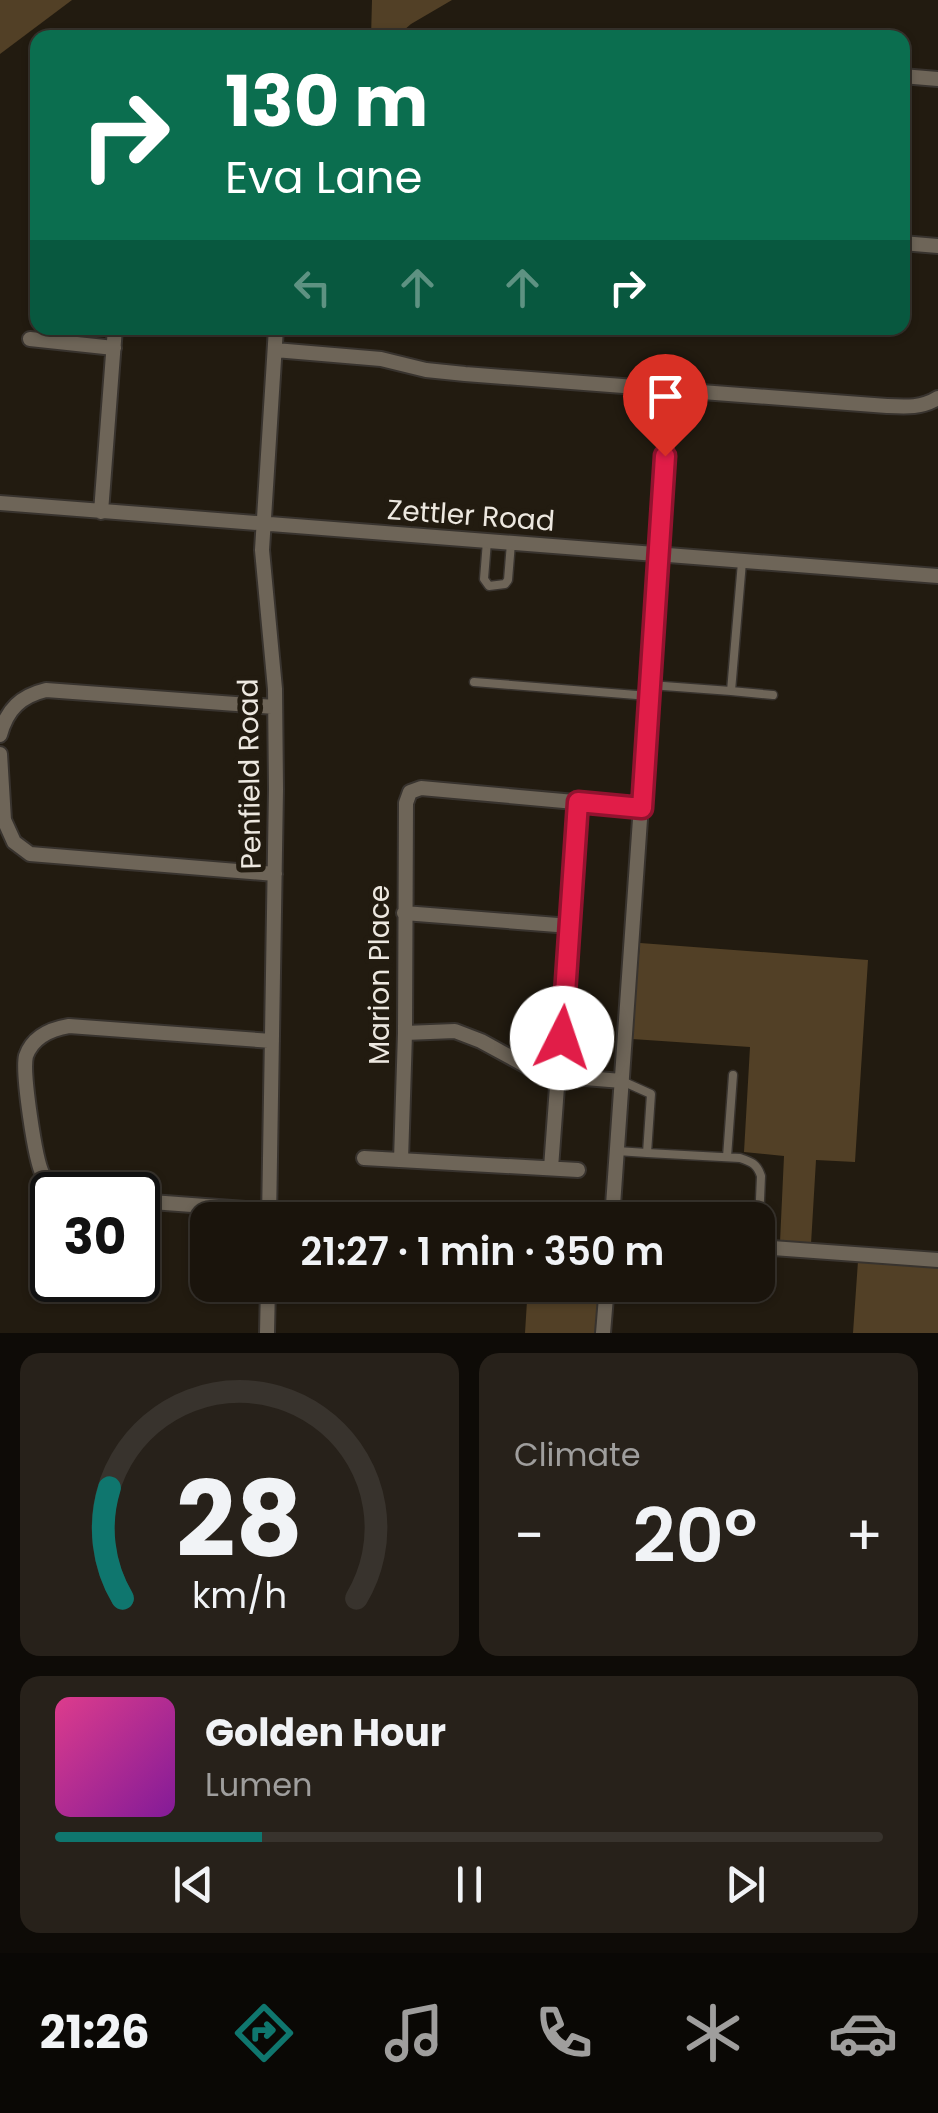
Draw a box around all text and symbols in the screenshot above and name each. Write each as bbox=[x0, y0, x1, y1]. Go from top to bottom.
text: 130 m bbox=[225, 52, 428, 151]
icon: right bbox=[60, 70, 190, 200]
text: Eva Lane bbox=[225, 146, 422, 209]
icon: left bbox=[285, 260, 340, 315]
icon: ahead bbox=[390, 260, 445, 315]
icon: ahead bbox=[495, 260, 550, 315]
icon: right bbox=[600, 260, 655, 315]
pin bbox=[623, 354, 708, 457]
icon: arrive bbox=[638, 369, 693, 424]
street label: Zettler Road bbox=[386, 490, 556, 541]
street label: Penfield Road bbox=[228, 678, 271, 870]
street label: Marion Place bbox=[360, 885, 399, 1065]
position arrow bbox=[510, 986, 614, 1090]
speed limit sign: 30 bbox=[30, 1172, 160, 1302]
text: 21:27 · 1 min · 350 m bbox=[301, 1225, 664, 1278]
text: Climate bbox=[514, 1432, 641, 1477]
text: 28 bbox=[176, 1447, 303, 1592]
text: 20° bbox=[632, 1483, 757, 1588]
text: − bbox=[514, 1497, 544, 1574]
text: + bbox=[845, 1497, 883, 1574]
text: km/h bbox=[192, 1570, 287, 1621]
text: Golden Hour bbox=[205, 1706, 446, 1759]
text: Lumen bbox=[205, 1762, 313, 1807]
icon: previous bbox=[166, 1857, 221, 1912]
icon: pause bbox=[442, 1857, 497, 1912]
icon: next bbox=[718, 1857, 773, 1912]
icon: directions bbox=[229, 1998, 299, 2068]
icon: music bbox=[379, 1998, 449, 2068]
icon: phone bbox=[529, 1998, 599, 2068]
icon: climate bbox=[678, 1998, 748, 2068]
icon: car bbox=[828, 1998, 898, 2068]
text: 21:26 bbox=[40, 2001, 150, 2064]

